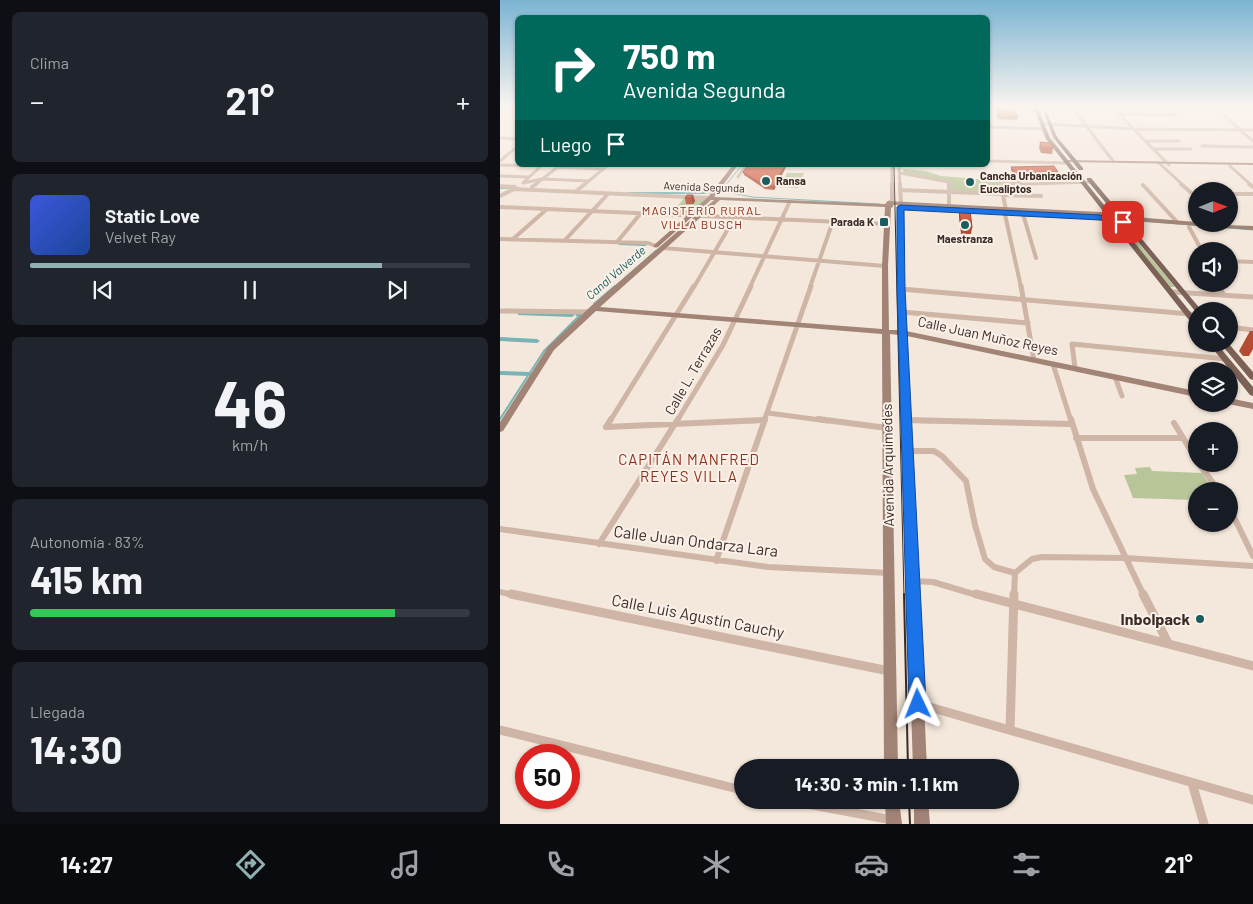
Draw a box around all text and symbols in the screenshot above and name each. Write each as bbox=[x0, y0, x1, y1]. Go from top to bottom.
text: 750 m bbox=[623, 34, 715, 76]
icon: right bbox=[540, 35, 605, 100]
text: Clima bbox=[30, 53, 69, 72]
text: Avenida Segunda bbox=[623, 76, 786, 102]
text: 21° bbox=[226, 77, 274, 123]
text: − bbox=[30, 84, 44, 118]
text: + bbox=[456, 84, 470, 118]
icon: arrive bbox=[602, 130, 630, 158]
text: Luego bbox=[540, 133, 592, 156]
place label: Cancha Urbanización Eucaliptos bbox=[980, 169, 1082, 195]
place label: Ransa bbox=[776, 174, 806, 187]
marker: Ransa bbox=[760, 175, 772, 187]
marker: Cancha Urbanización Eucaliptos bbox=[964, 176, 976, 188]
street label: Avenida Segunda bbox=[663, 179, 745, 194]
north arrow bbox=[1188, 182, 1238, 232]
map controls bbox=[1188, 182, 1238, 532]
pin bbox=[1102, 201, 1144, 243]
district label: MAGISTERIO RURAL VILLA BUSCH bbox=[642, 203, 762, 231]
text: Static Love bbox=[105, 204, 200, 227]
icon: arrive bbox=[1109, 208, 1137, 236]
place label: Parada K bbox=[831, 215, 874, 228]
marker: Parada K bbox=[878, 216, 890, 228]
marker: Maestranza bbox=[959, 219, 971, 231]
text: Velvet Ray bbox=[105, 227, 176, 246]
place label: Maestranza bbox=[937, 232, 993, 245]
button: sound bbox=[1188, 242, 1238, 292]
water label: Canal Valverde bbox=[583, 243, 648, 302]
icon: previous bbox=[89, 276, 117, 304]
icon: pause bbox=[236, 276, 264, 304]
icon: next bbox=[383, 276, 411, 304]
button: search bbox=[1188, 302, 1238, 352]
street label: Calle Juan Muñoz Reyes bbox=[916, 312, 1060, 359]
street label: Calle L. Terrazas bbox=[661, 324, 725, 418]
button: layers bbox=[1188, 362, 1238, 412]
text: 46 bbox=[213, 363, 287, 441]
street label: Avenida Arquímedes bbox=[878, 403, 897, 527]
button: + bbox=[1188, 422, 1238, 472]
text: km/h bbox=[232, 435, 268, 454]
district label: CAPITÁN MANFRED REYES VILLA bbox=[618, 450, 760, 485]
button: − bbox=[1188, 482, 1238, 532]
street label: Calle Juan Ondarza Lara bbox=[613, 521, 779, 560]
text: Autonomía · 83% bbox=[30, 532, 145, 551]
text: 415 km bbox=[30, 556, 143, 602]
street label: Calle Luis Agustín Cauchy bbox=[610, 589, 787, 642]
place label: Inbolpack bbox=[1121, 609, 1190, 628]
marker: Inbolpack bbox=[1194, 613, 1206, 625]
position arrow bbox=[891, 677, 943, 729]
text: Llegada bbox=[30, 702, 85, 721]
text: 14:30 bbox=[30, 726, 122, 772]
speed limit sign: 50 bbox=[515, 744, 580, 809]
text: 14:30 · 3 min · 1.1 km bbox=[795, 772, 958, 795]
icon: directions bbox=[233, 847, 268, 882]
icon: music bbox=[388, 847, 423, 882]
icon: phone bbox=[543, 847, 578, 882]
icon: climate bbox=[699, 847, 734, 882]
icon: car bbox=[854, 847, 889, 882]
icon: filters bbox=[1009, 847, 1044, 882]
text: 14:27 bbox=[60, 851, 112, 877]
text: 21° bbox=[1165, 851, 1193, 877]

